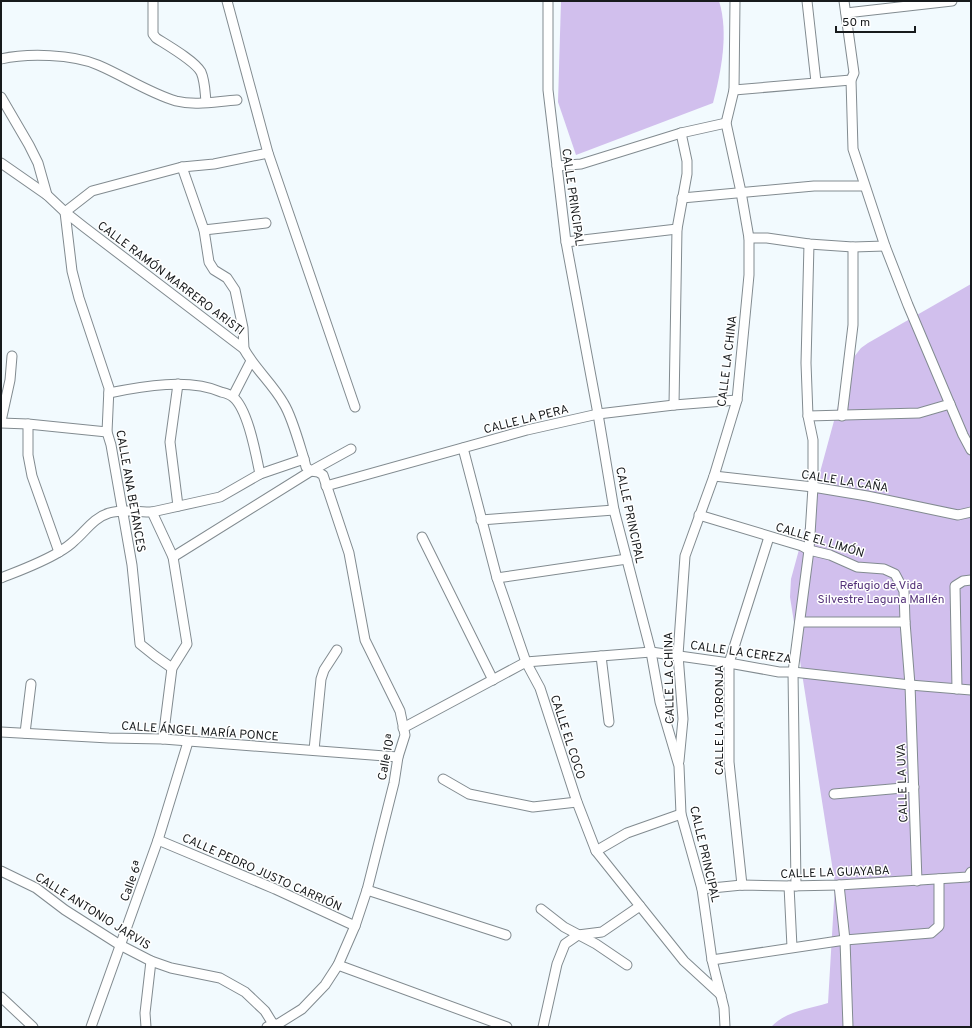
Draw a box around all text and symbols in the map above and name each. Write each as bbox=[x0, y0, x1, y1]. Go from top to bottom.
scale bar bbox=[836, 8, 915, 34]
text: 50 m bbox=[842, 15, 870, 31]
street label: CALLE PRINCIPAL bbox=[557, 147, 587, 247]
street label: CALLE RAMÓN MARRERO ARISTI bbox=[94, 218, 247, 339]
street label: CALLE LA CHINA bbox=[714, 314, 742, 408]
street label: CALLE LA PERA bbox=[482, 402, 570, 438]
street label: CALLE ANA BETANCES bbox=[111, 429, 149, 554]
street label: CALLE PRINCIPAL bbox=[611, 466, 647, 565]
street label: CALLE LA CAÑA bbox=[800, 467, 890, 497]
street label: CALLE EL LIMÓN bbox=[773, 520, 866, 562]
park label: Refugio de Vida Silvestre Laguna Mallén bbox=[818, 578, 944, 608]
street label: CALLE LA CHINA bbox=[661, 632, 679, 724]
street label: CALLE LA CEREZA bbox=[689, 638, 793, 668]
street label: CALLE LA TORONJA bbox=[712, 665, 728, 775]
street label: CALLE EL COCO bbox=[546, 693, 588, 782]
street label: CALLE ÁNGEL MARÍA PONCE bbox=[121, 719, 279, 745]
street label: Calle 10ª bbox=[375, 732, 399, 782]
street label: CALLE LA UVA bbox=[894, 743, 912, 823]
street label: CALLE PRINCIPAL bbox=[685, 805, 723, 904]
street label: CALLE PEDRO JUSTO CARRIÓN bbox=[179, 830, 344, 915]
street label: Calle 6ª bbox=[117, 859, 147, 904]
street label: CALLE LA GUAYABA bbox=[780, 863, 890, 883]
street label: CALLE ANTONIO JARVIS bbox=[32, 870, 153, 954]

